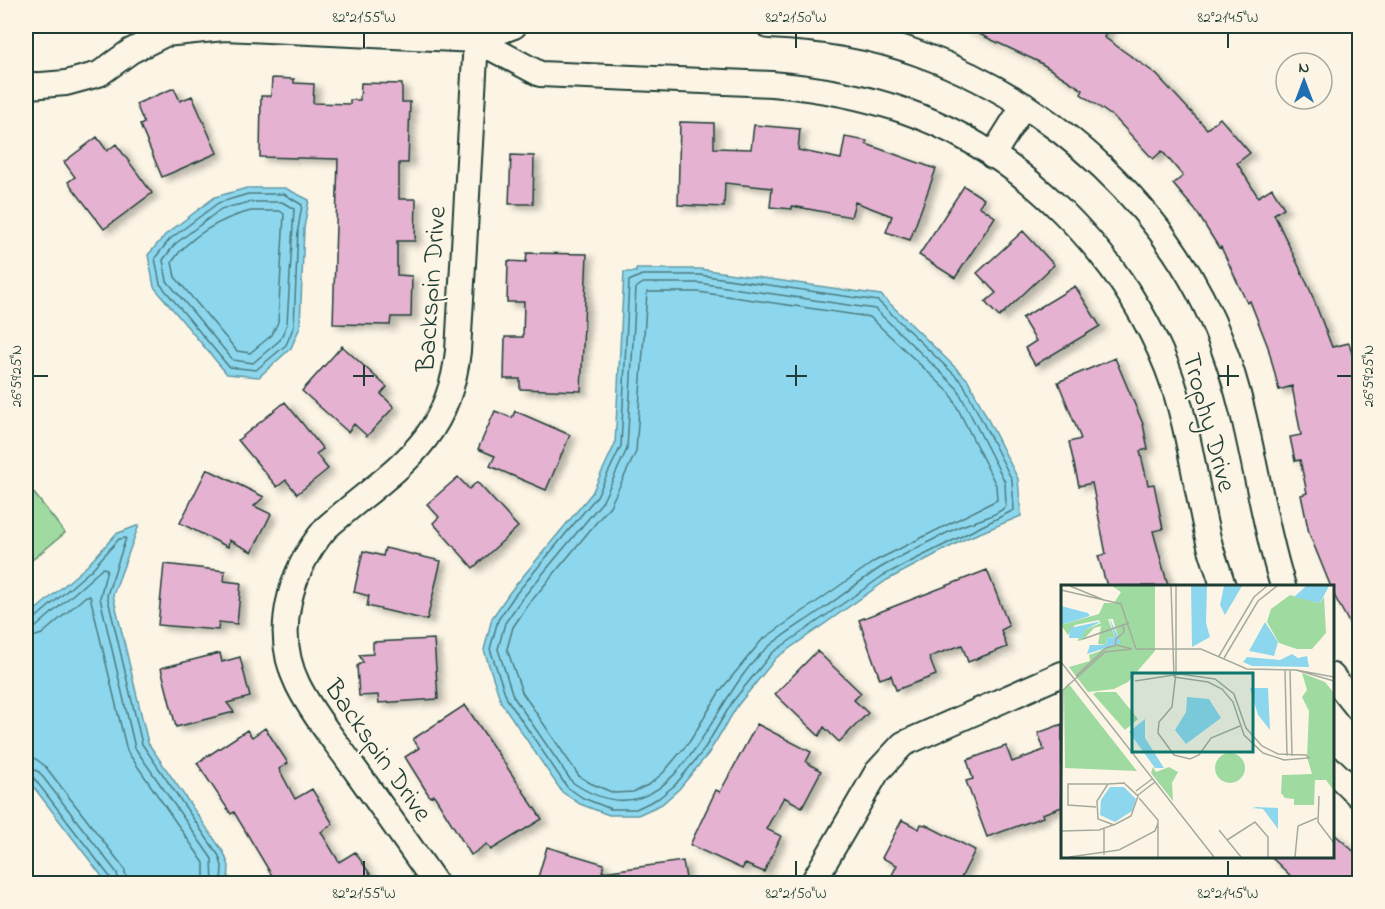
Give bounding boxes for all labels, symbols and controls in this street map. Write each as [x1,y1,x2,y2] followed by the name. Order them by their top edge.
[332,7,396,29] text: 82°21'55"W
[765,7,827,29] text: 82°21'50"W
[1198,7,1258,29] text: 82°21'45"W
[1274,51,1334,111] north arrow
[1299,56,1310,80] text: N
[407,204,458,374] street label: Backspin Drive
[6,345,28,407] text: 26°59'25"N
[1358,345,1380,407] text: 26°59'25"N
[1170,349,1245,497] street label: Trophy Drive
[1061,585,1334,858] inset map
[313,671,441,831] street label: Backspin Drive
[332,883,396,905] text: 82°21'55"W
[765,883,827,905] text: 82°21'50"W
[1198,883,1258,905] text: 82°21'45"W

